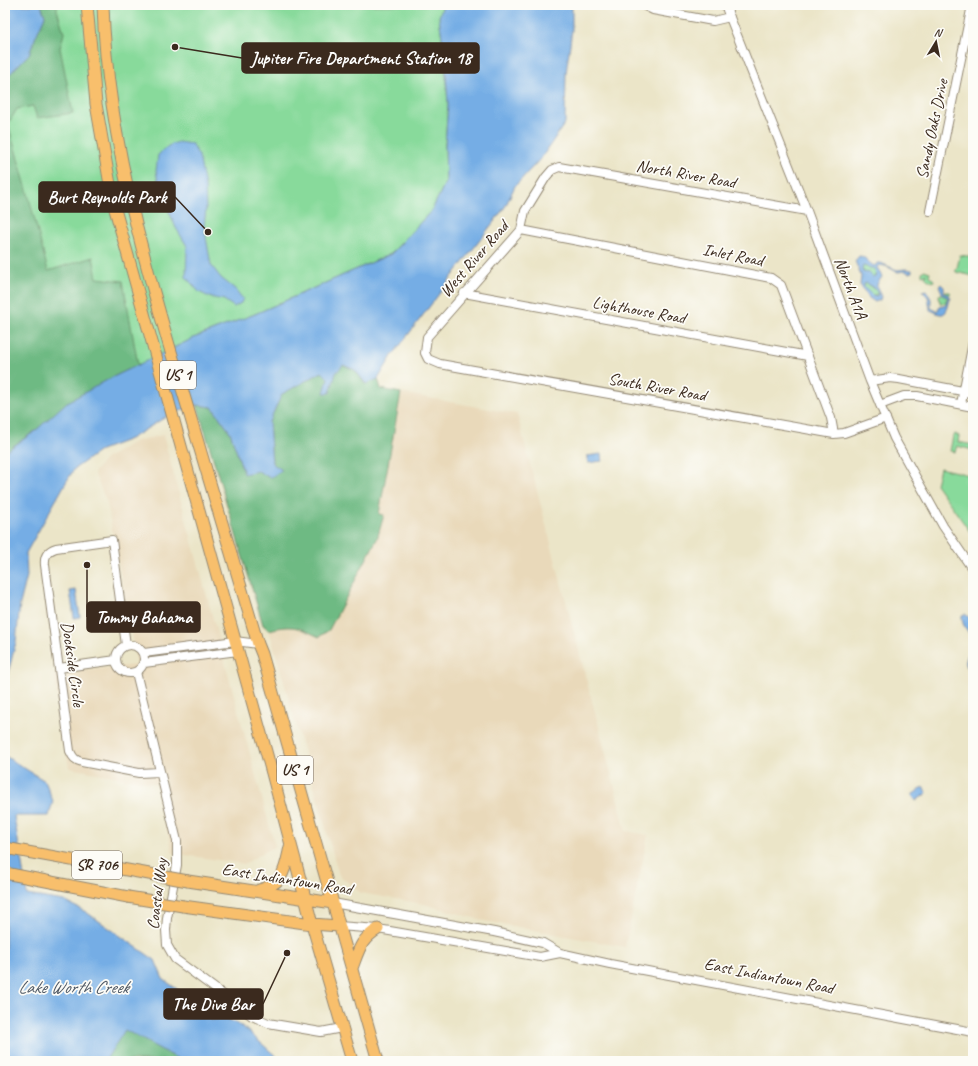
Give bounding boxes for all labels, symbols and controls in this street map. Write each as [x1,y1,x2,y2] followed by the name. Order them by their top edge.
[916,22,956,62] north arrow
[933,25,944,40] text: N
[242,43,479,73] callout: Jupiter Fire Department Station 18
[249,47,473,69] text: Jupiter Fire Department Station 18
[911,76,953,181] street label: Sandy Oaks Drive
[635,155,740,193] street label: North River Road
[39,182,175,212] callout: Burt Reynolds Park
[48,186,169,208] text: Burt Reynolds Park
[435,214,515,301] street label: West River Road
[701,239,767,272] street label: Inlet Road
[830,254,873,323] street label: North A1A
[591,291,689,329] street label: Lighthouse Road
[160,361,196,389] road number: US 1
[607,368,711,406] street label: South River Road
[87,602,200,632] callout: Tommy Bahama
[96,606,194,628] text: Tommy Bahama
[57,620,90,709] street label: Dockside Circle
[277,756,313,784] road number: US 1
[72,851,122,879] road number: SR 706
[142,856,172,931] street label: Coastal Way
[220,858,356,900] street label: East Indiantown Road
[703,953,838,999] street label: East Indiantown Road
[18,976,132,998] water label: Lake Worth Creek
[164,989,263,1019] callout: The Dive Bar
[172,993,256,1015] text: The Dive Bar

